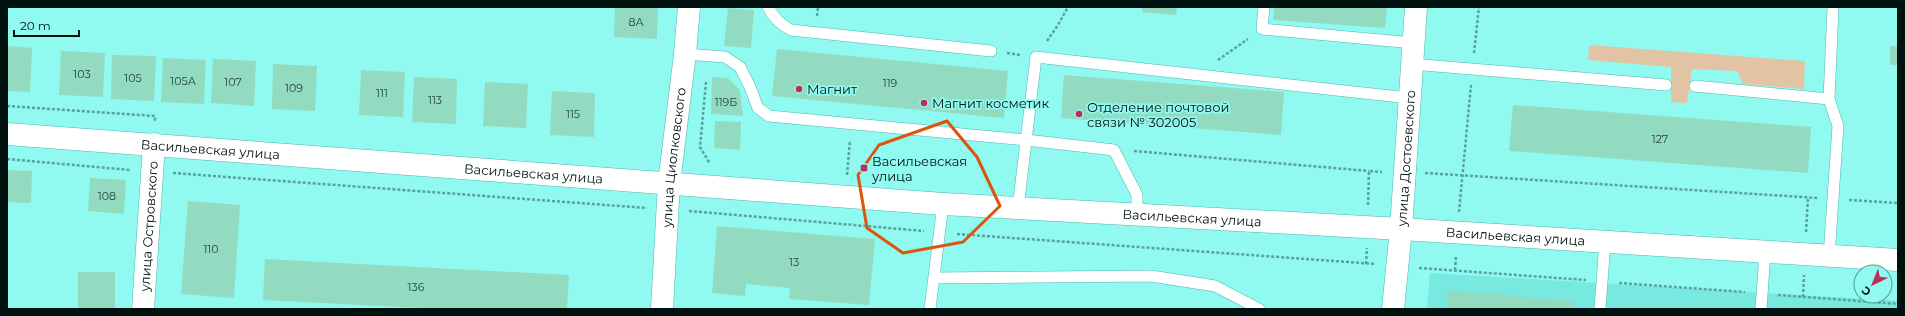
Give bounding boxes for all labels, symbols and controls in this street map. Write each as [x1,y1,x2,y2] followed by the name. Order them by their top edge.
[14,12,79,38] scale bar
[628,15,644,29] house number: 8А
[20,18,51,33] text: 20 m
[73,67,91,81] house number: 103
[124,71,142,85] house number: 105
[170,74,197,88] house number: 105А
[224,75,242,89] house number: 107
[883,76,898,90] house number: 119
[285,81,303,95] house number: 109
[807,81,858,97] place label: Магнит
[794,84,804,94] marker: Магнит
[376,86,388,100] house number: 111
[658,87,689,229] street label: улица Циолковского
[1393,89,1418,228] street label: улица Достоевского
[428,93,442,107] house number: 113
[715,95,737,109] house number: 119Б
[932,95,1050,111] place label: Магнит косметик
[919,98,929,108] marker: Магнит косметик
[1087,99,1229,130] place label: Отделение почтовой связи № 302005
[566,107,580,121] house number: 115
[1074,109,1084,119] marker: Отделение почтовой связи № 302005
[1652,132,1668,146] house number: 127
[140,136,281,162] street label: Васильевская улица
[871,153,967,184] place label: Васильевская улица
[136,160,161,293] street label: улица Островского
[463,160,604,187] street label: Васильевская улица
[859,163,869,173] marker: Васильевская улица
[98,189,116,203] house number: 108
[1122,206,1262,229] street label: Васильевская улица
[1445,224,1586,248] street label: Васильевская улица
[203,242,219,256] house number: 110
[789,255,799,269] house number: 13
[1853,264,1893,304] north arrow
[408,280,425,294] house number: 136
[1858,283,1874,299] text: С

